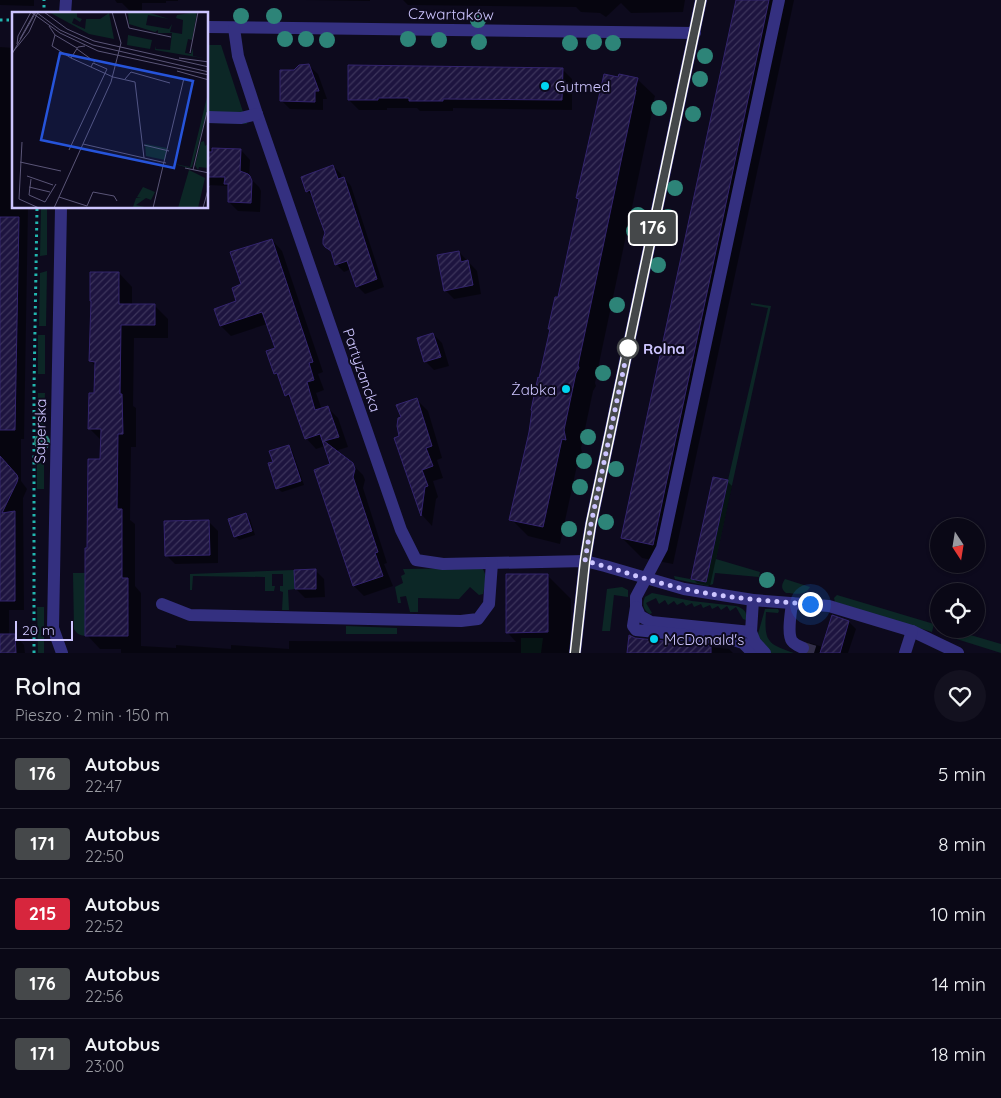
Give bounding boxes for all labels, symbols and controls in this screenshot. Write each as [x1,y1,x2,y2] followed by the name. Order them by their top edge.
[408,4,494,24] street label: Czwartaków
[12,12,209,209] inset map
[555,77,610,96] place label: Gutmed
[539,80,551,92] marker: Gutmed
[624,212,682,244] line badge: 176
[640,216,666,239] text: 176
[339,326,385,414] street label: Partyzancka
[617,337,639,359] marker: Rolna
[643,339,685,358] place label: Rolna
[511,380,556,399] place label: Żabka
[560,383,572,395] marker: Żabka
[30,398,50,464] street label: Saperska
[930,518,985,572] north arrow
[930,518,985,638] map controls
[930,583,985,638] button: locate
[798,592,823,617] your location
[15,618,72,641] scale bar
[22,621,55,639] text: 20 m
[664,630,744,649] place label: McDonald's
[648,633,660,645] marker: McDonald's
[934,670,986,722] button: heart
[15,671,81,701] text: Rolna
[15,705,169,725] text: Pieszo · 2 min · 150 m
[85,752,160,776] text: Autobus
[29,762,56,785] text: 176
[938,762,986,786] text: 5 min
[85,776,122,796] text: 22:47
[85,822,160,846] text: Autobus
[30,832,55,855] text: 171
[938,832,986,856] text: 8 min
[85,846,124,866] text: 22:50
[85,892,160,916] text: Autobus
[29,902,56,925] text: 215
[930,902,986,926] text: 10 min
[85,916,123,936] text: 22:52
[85,962,160,986] text: Autobus
[29,972,56,995] text: 176
[932,972,986,996] text: 14 min
[85,986,123,1006] text: 22:56
[85,1032,160,1056] text: Autobus
[30,1042,55,1065] text: 171
[931,1042,986,1066] text: 18 min
[85,1056,124,1076] text: 23:00

